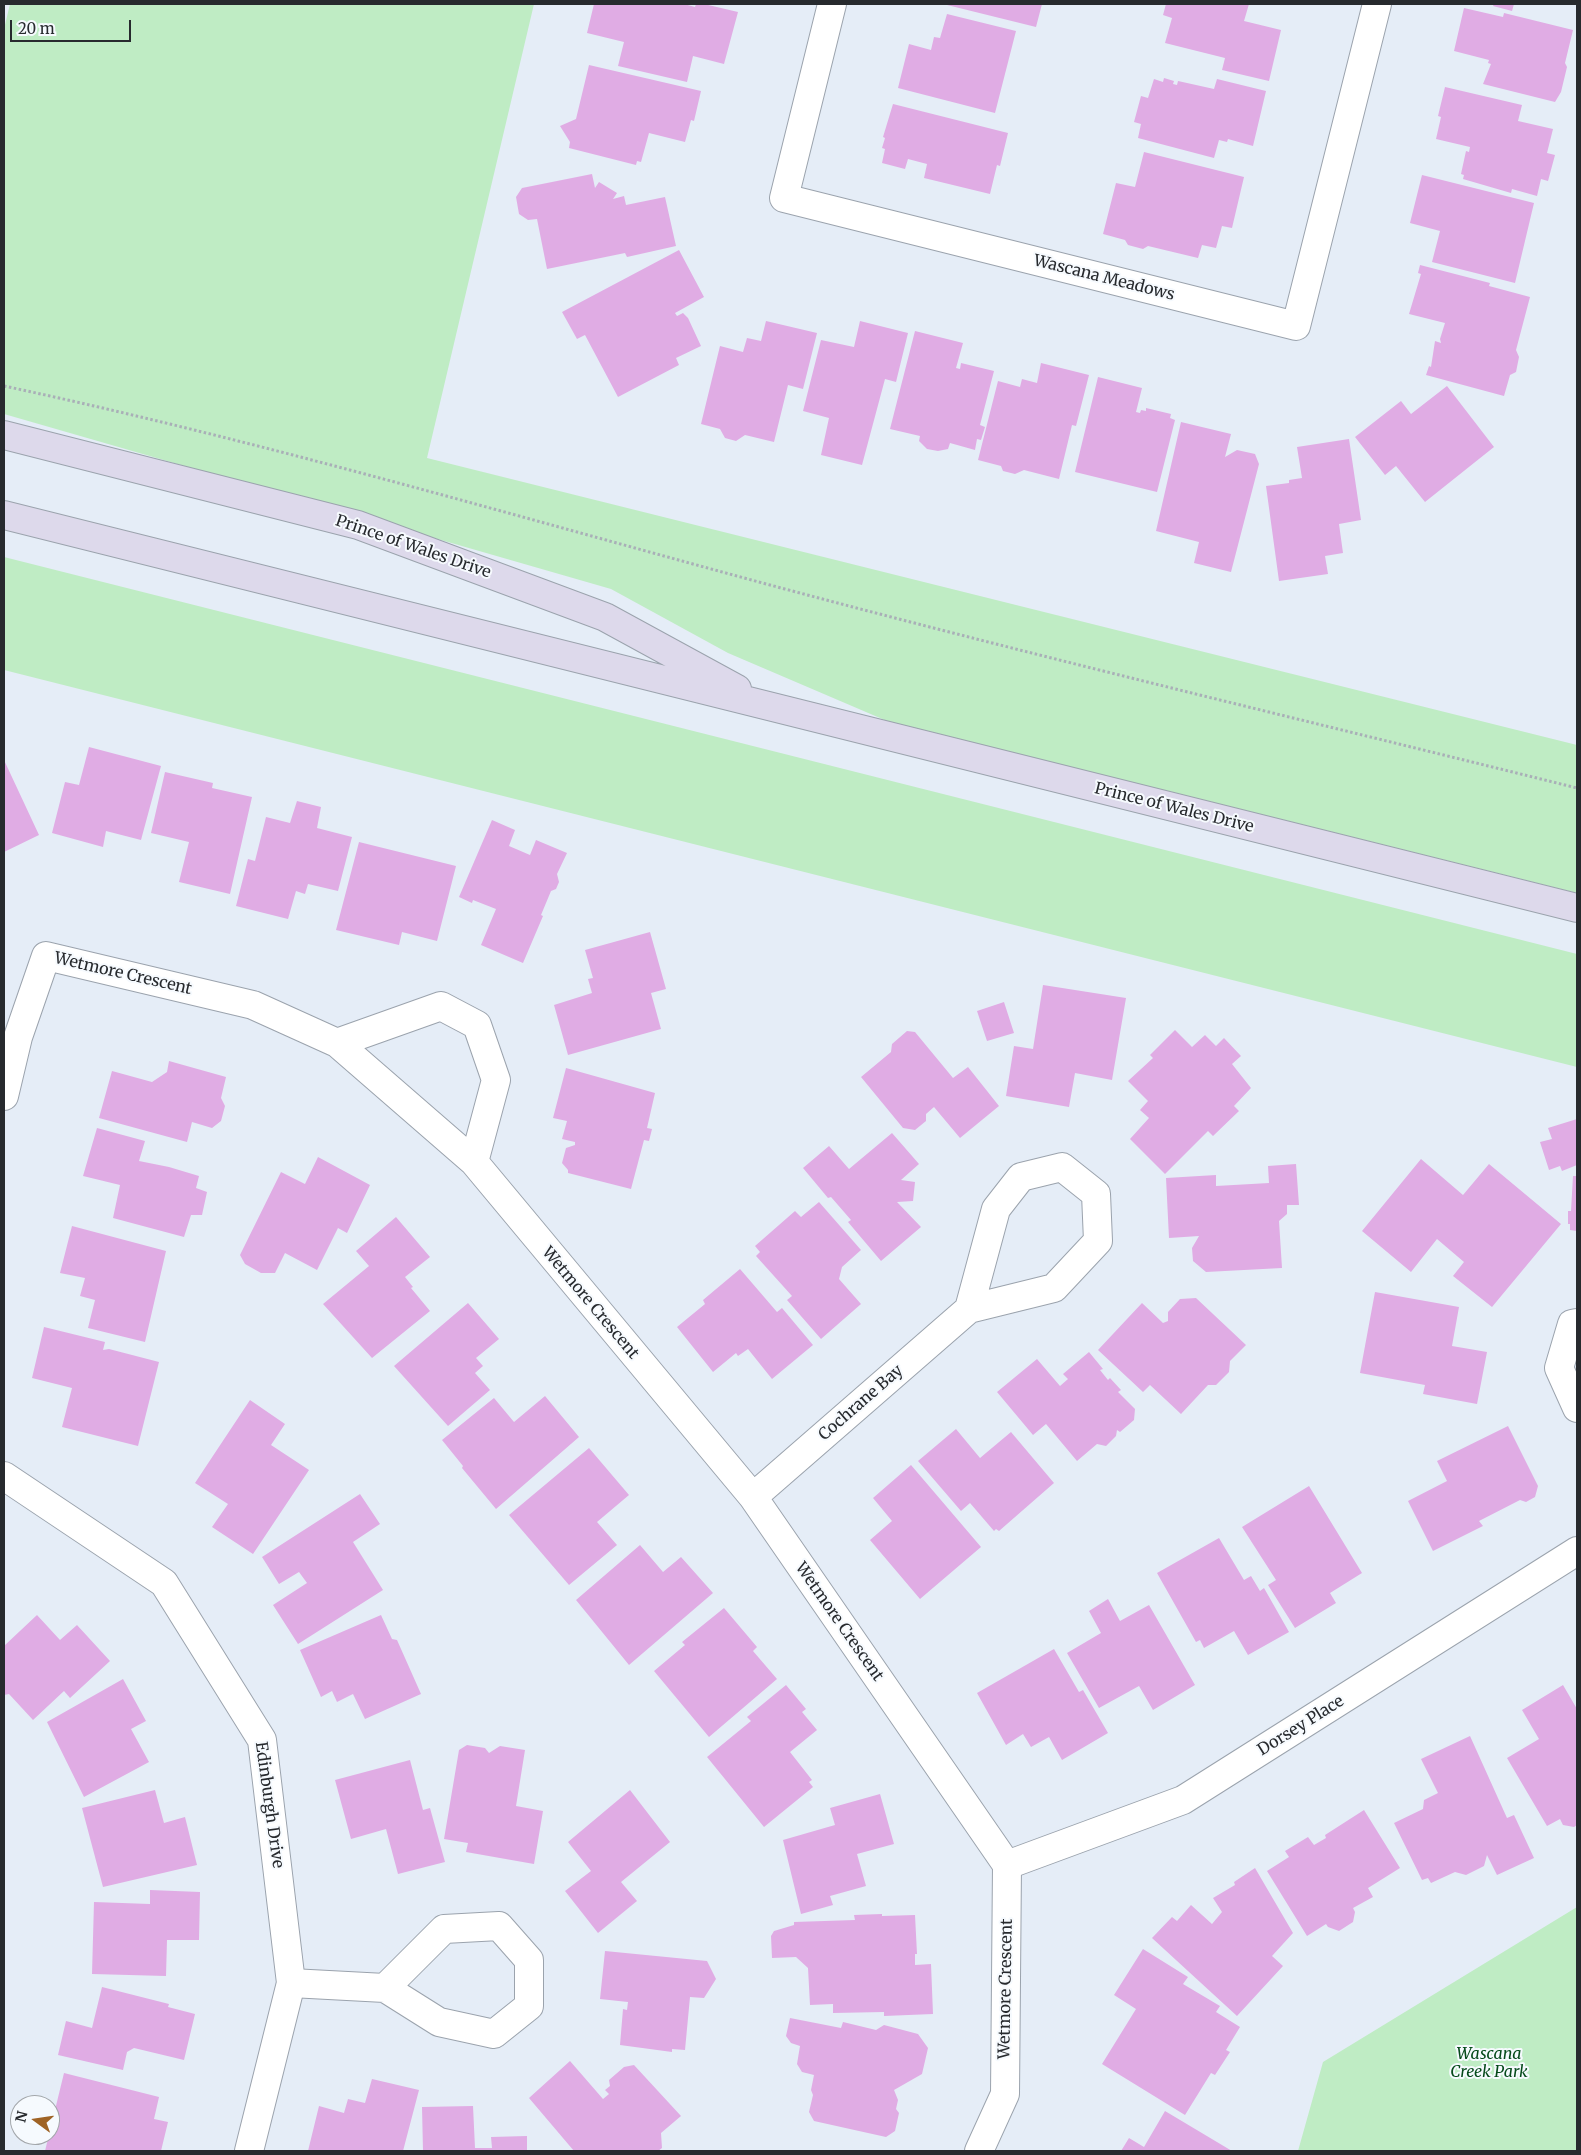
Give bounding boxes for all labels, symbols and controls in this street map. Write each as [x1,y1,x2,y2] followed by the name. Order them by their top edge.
[12,10,134,42] scale bar
[18,19,55,38] text: 20 m
[1032,251,1176,305] street label: Wascana Meadows
[333,511,493,583] street label: Prince of Wales Drive
[1093,779,1255,837] street label: Prince of Wales Drive
[52,949,194,999] street label: Wetmore Crescent
[538,1243,642,1363] street label: Wetmore Crescent
[815,1361,907,1445] street label: Cochrane Bay
[791,1559,887,1685] street label: Wetmore Crescent
[1254,1692,1348,1760] street label: Dorsey Place
[251,1741,287,1869] street label: Edinburgh Drive
[995,1919,1017,2059] street label: Wetmore Crescent
[1450,2044,1528,2082] park label: Wascana Creek Park
[10,2095,60,2145] north arrow
[11,2109,31,2124] text: N

